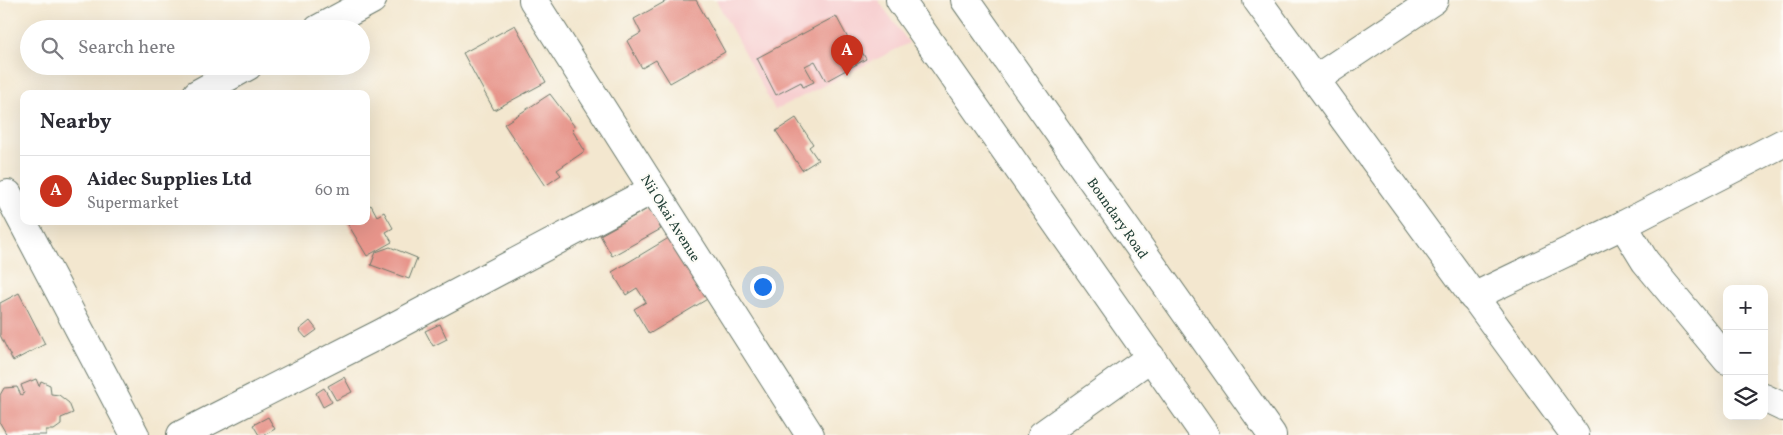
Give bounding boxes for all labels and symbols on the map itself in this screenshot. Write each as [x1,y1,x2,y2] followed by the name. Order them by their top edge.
[831,35,863,76] pin: A
[635,172,704,266] street label: Nii Okai Avenue
[1082,175,1152,263] street label: Boundary Road
[750,274,776,300] your location

